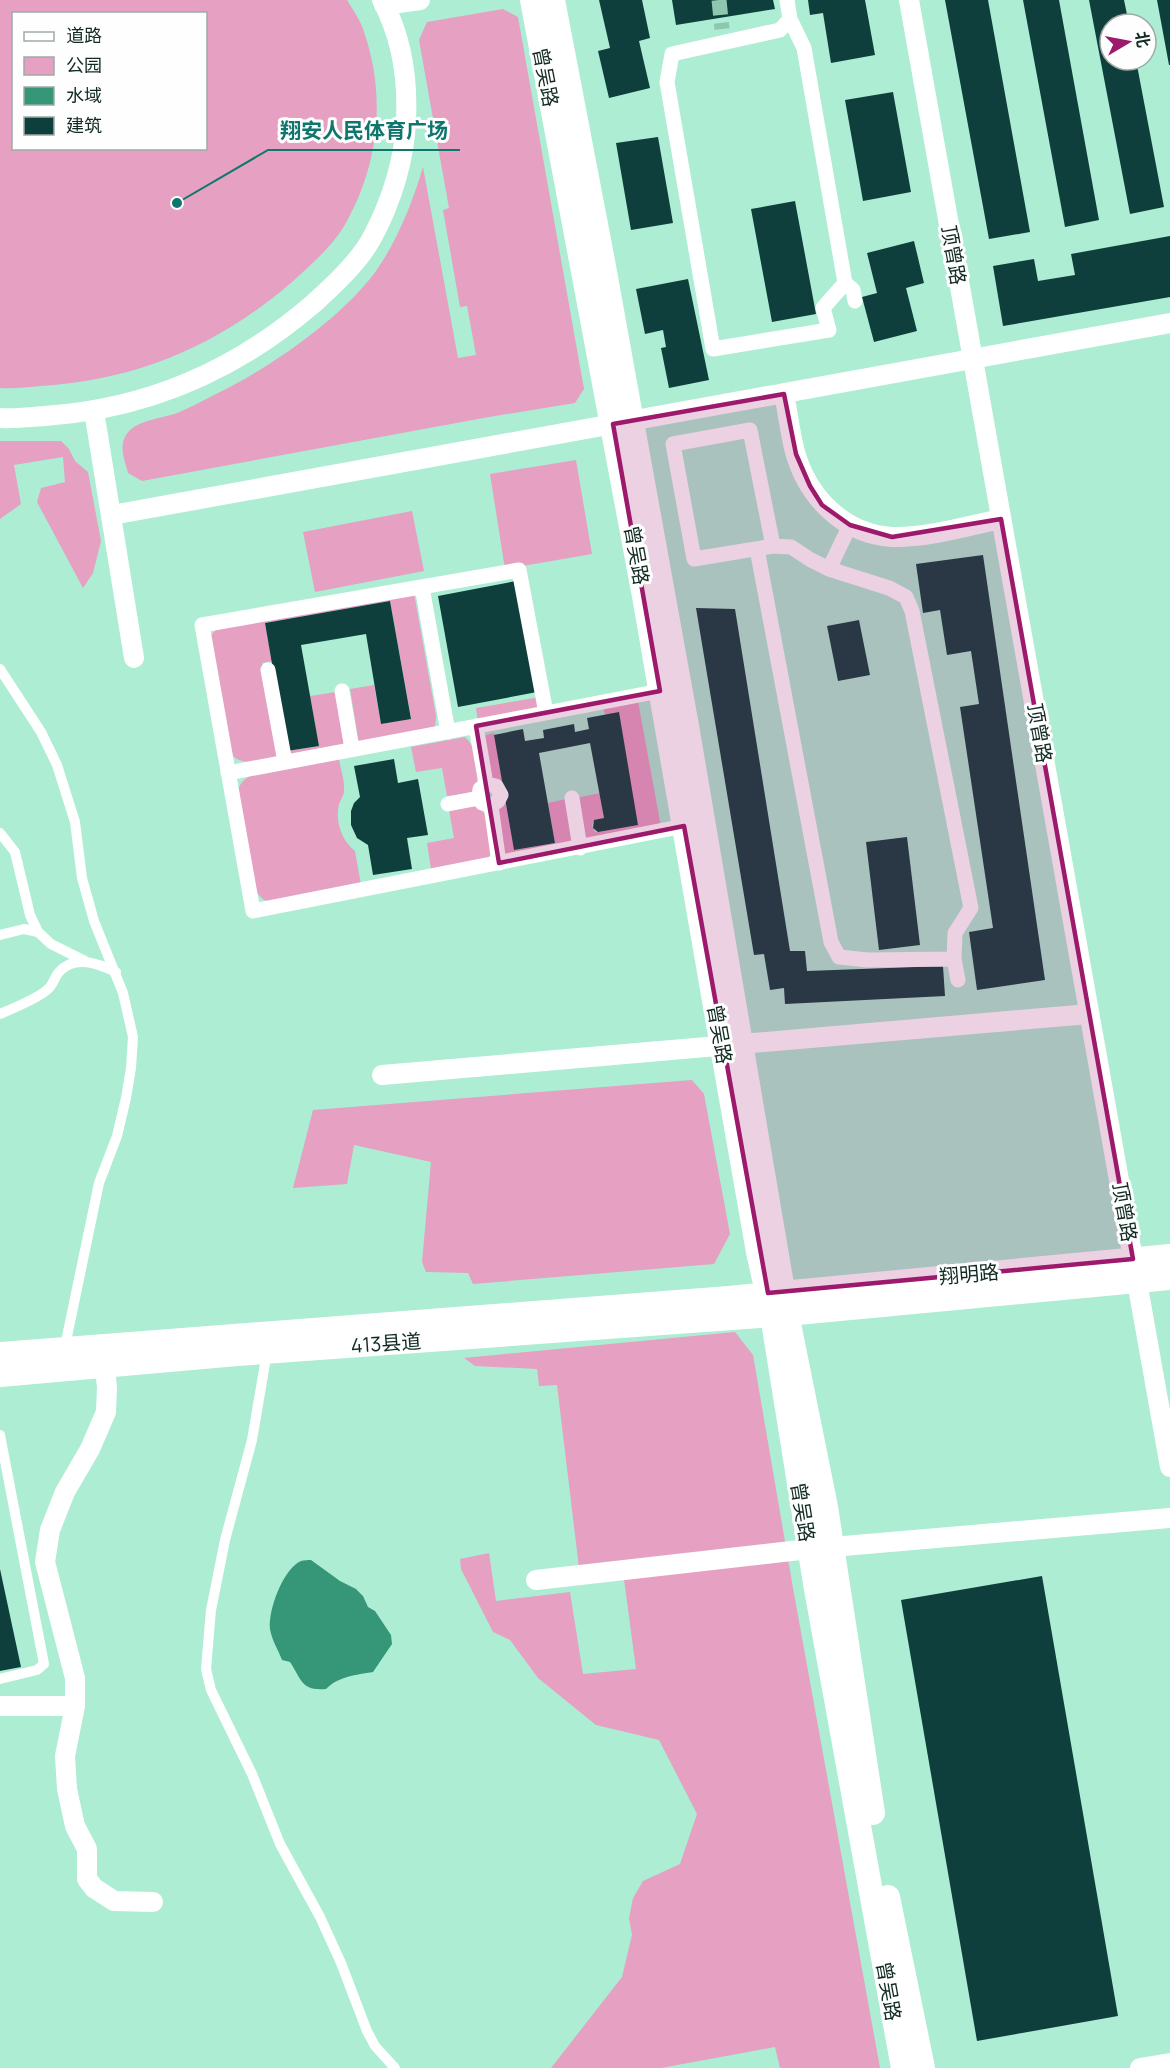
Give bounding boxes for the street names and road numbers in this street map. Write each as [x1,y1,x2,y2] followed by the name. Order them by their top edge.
[527,45,565,109] street label: 曾吴路
[935,223,973,287] street label: 顶曾路
[618,523,656,587] street label: 曾吴路
[1021,701,1059,765] street label: 顶曾路
[701,1002,739,1066] street label: 曾吴路
[1106,1180,1144,1244] street label: 顶曾路
[938,1258,1000,1290] street label: 翔明路
[350,1327,422,1359] street label: 413县道
[785,1480,821,1544] street label: 曾吴路
[870,1959,908,2023] street label: 曾吴路

